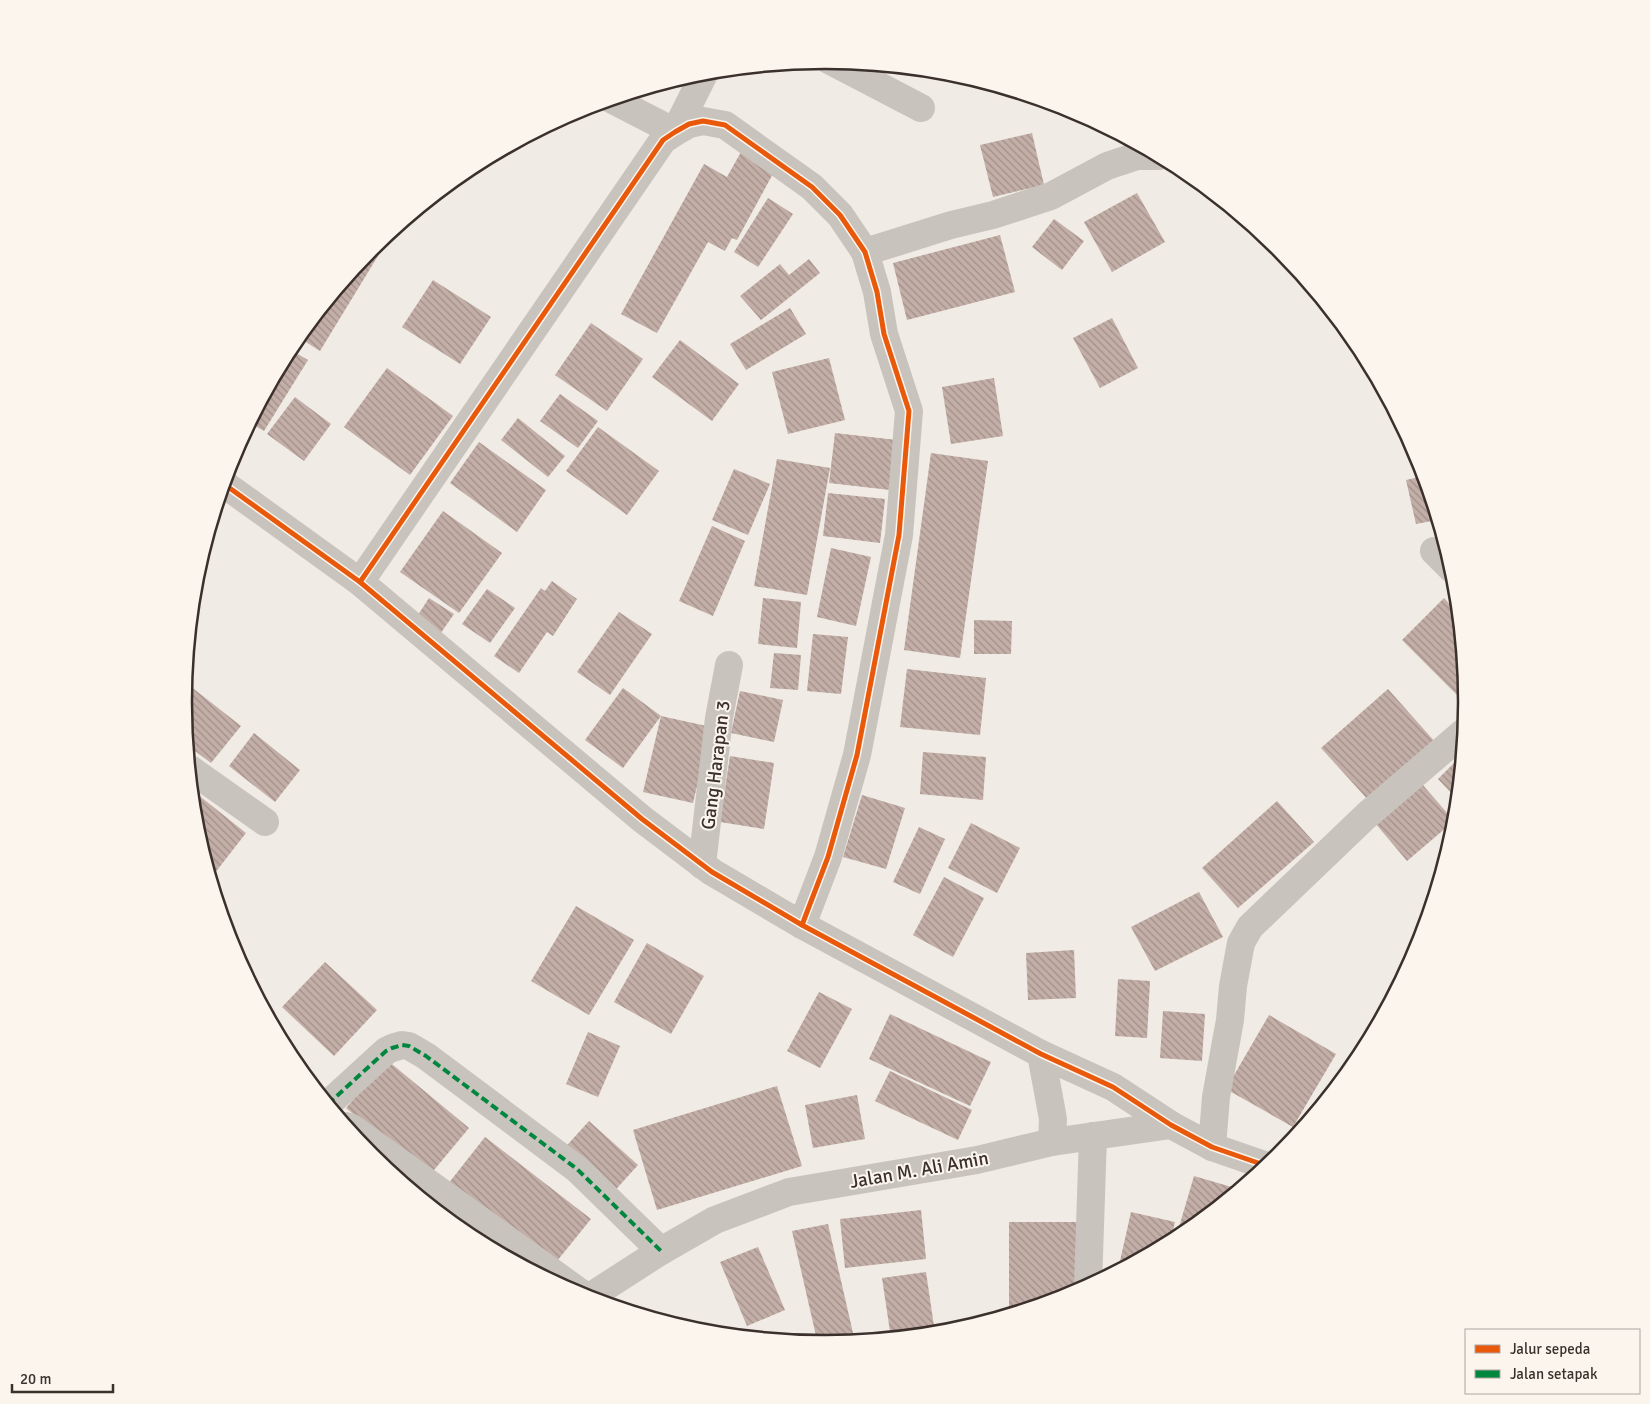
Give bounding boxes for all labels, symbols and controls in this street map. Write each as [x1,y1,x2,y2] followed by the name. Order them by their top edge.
[696,699,736,831] street label: Gang Harapan 3
[848,1146,990,1194] street label: Jalan M. Ali Amin
[1465,1329,1640,1394] legend
[1510,1340,1590,1358] text: Jalur sepeda
[12,1362,114,1394] scale bar
[1510,1365,1598,1383] text: Jalan setapak
[20,1370,51,1388] text: 20 m

